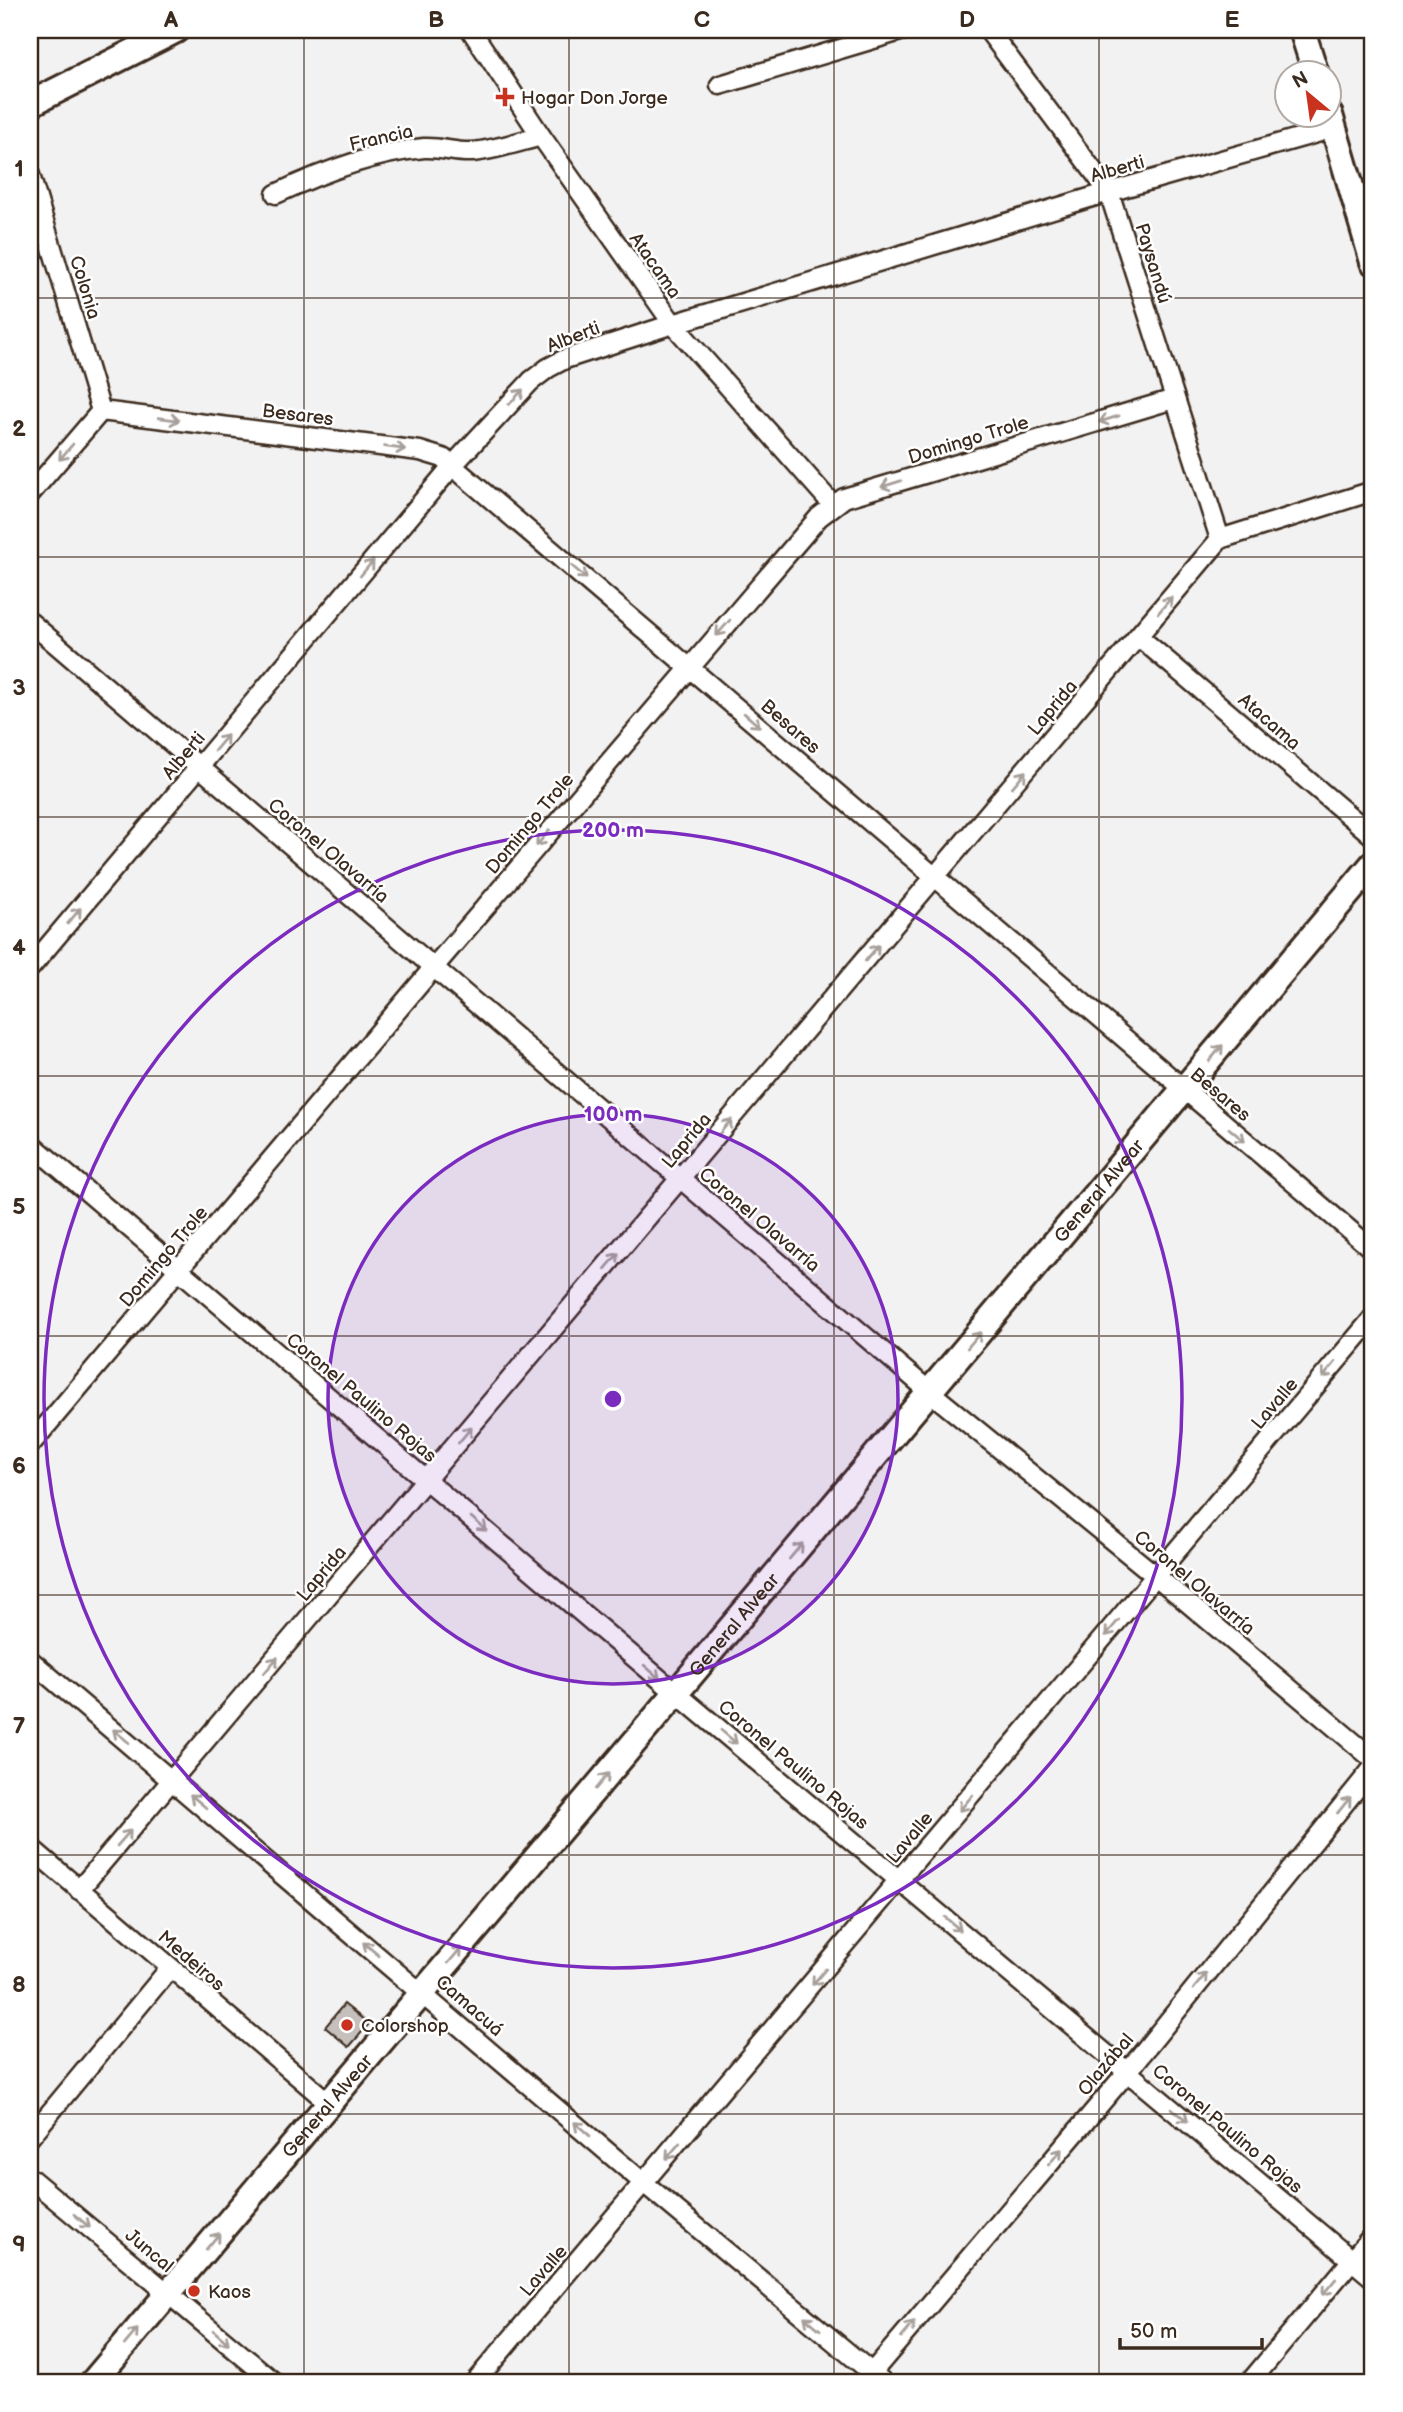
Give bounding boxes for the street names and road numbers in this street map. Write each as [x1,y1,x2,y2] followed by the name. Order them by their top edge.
[347,120,415,157] street label: Francia
[1088,151,1147,188] street label: Alberti
[1130,221,1176,306] street label: Paysandú
[624,229,686,303] street label: Atacama
[64,253,105,322] street label: Colonia
[544,317,603,358] street label: Alberti
[261,400,335,431] street label: Besares
[905,411,1031,470] street label: Domingo Trole
[1023,676,1083,740] street label: Laprida
[1233,689,1305,755] street label: Atacama
[755,695,825,759] street label: Besares
[158,727,211,784] street label: Alberti
[481,769,579,879] street label: Domingo Trole
[263,794,393,908] street label: Coronel Olavarría
[1185,1063,1255,1127] street label: Besares
[657,1109,717,1173] street label: Laprida
[1050,1134,1150,1248] street label: General Alvear
[694,1163,824,1277] street label: Coronel Olavarría
[115,1202,213,1312] street label: Domingo Trole
[281,1328,441,1468] street label: Coronel Paulino Rojas
[1247,1373,1303,1434] street label: Lavalle
[1129,1526,1259,1640] street label: Coronel Olavarría
[292,1542,352,1606] street label: Laprida
[685,1568,785,1682] street label: General Alvear
[713,1695,873,1835] street label: Coronel Paulino Rojas
[882,1807,938,1868] street label: Lavalle
[153,1926,229,1996] street label: Medeiros
[430,1970,508,2042] street label: Camacuá
[1073,2029,1139,2101] street label: Olazábal
[278,2050,379,2163] street label: General Alvear
[1147,2059,1307,2199] street label: Coronel Paulino Rojas
[120,2224,178,2278] street label: Juncal
[516,2241,573,2301] street label: Lavalle

